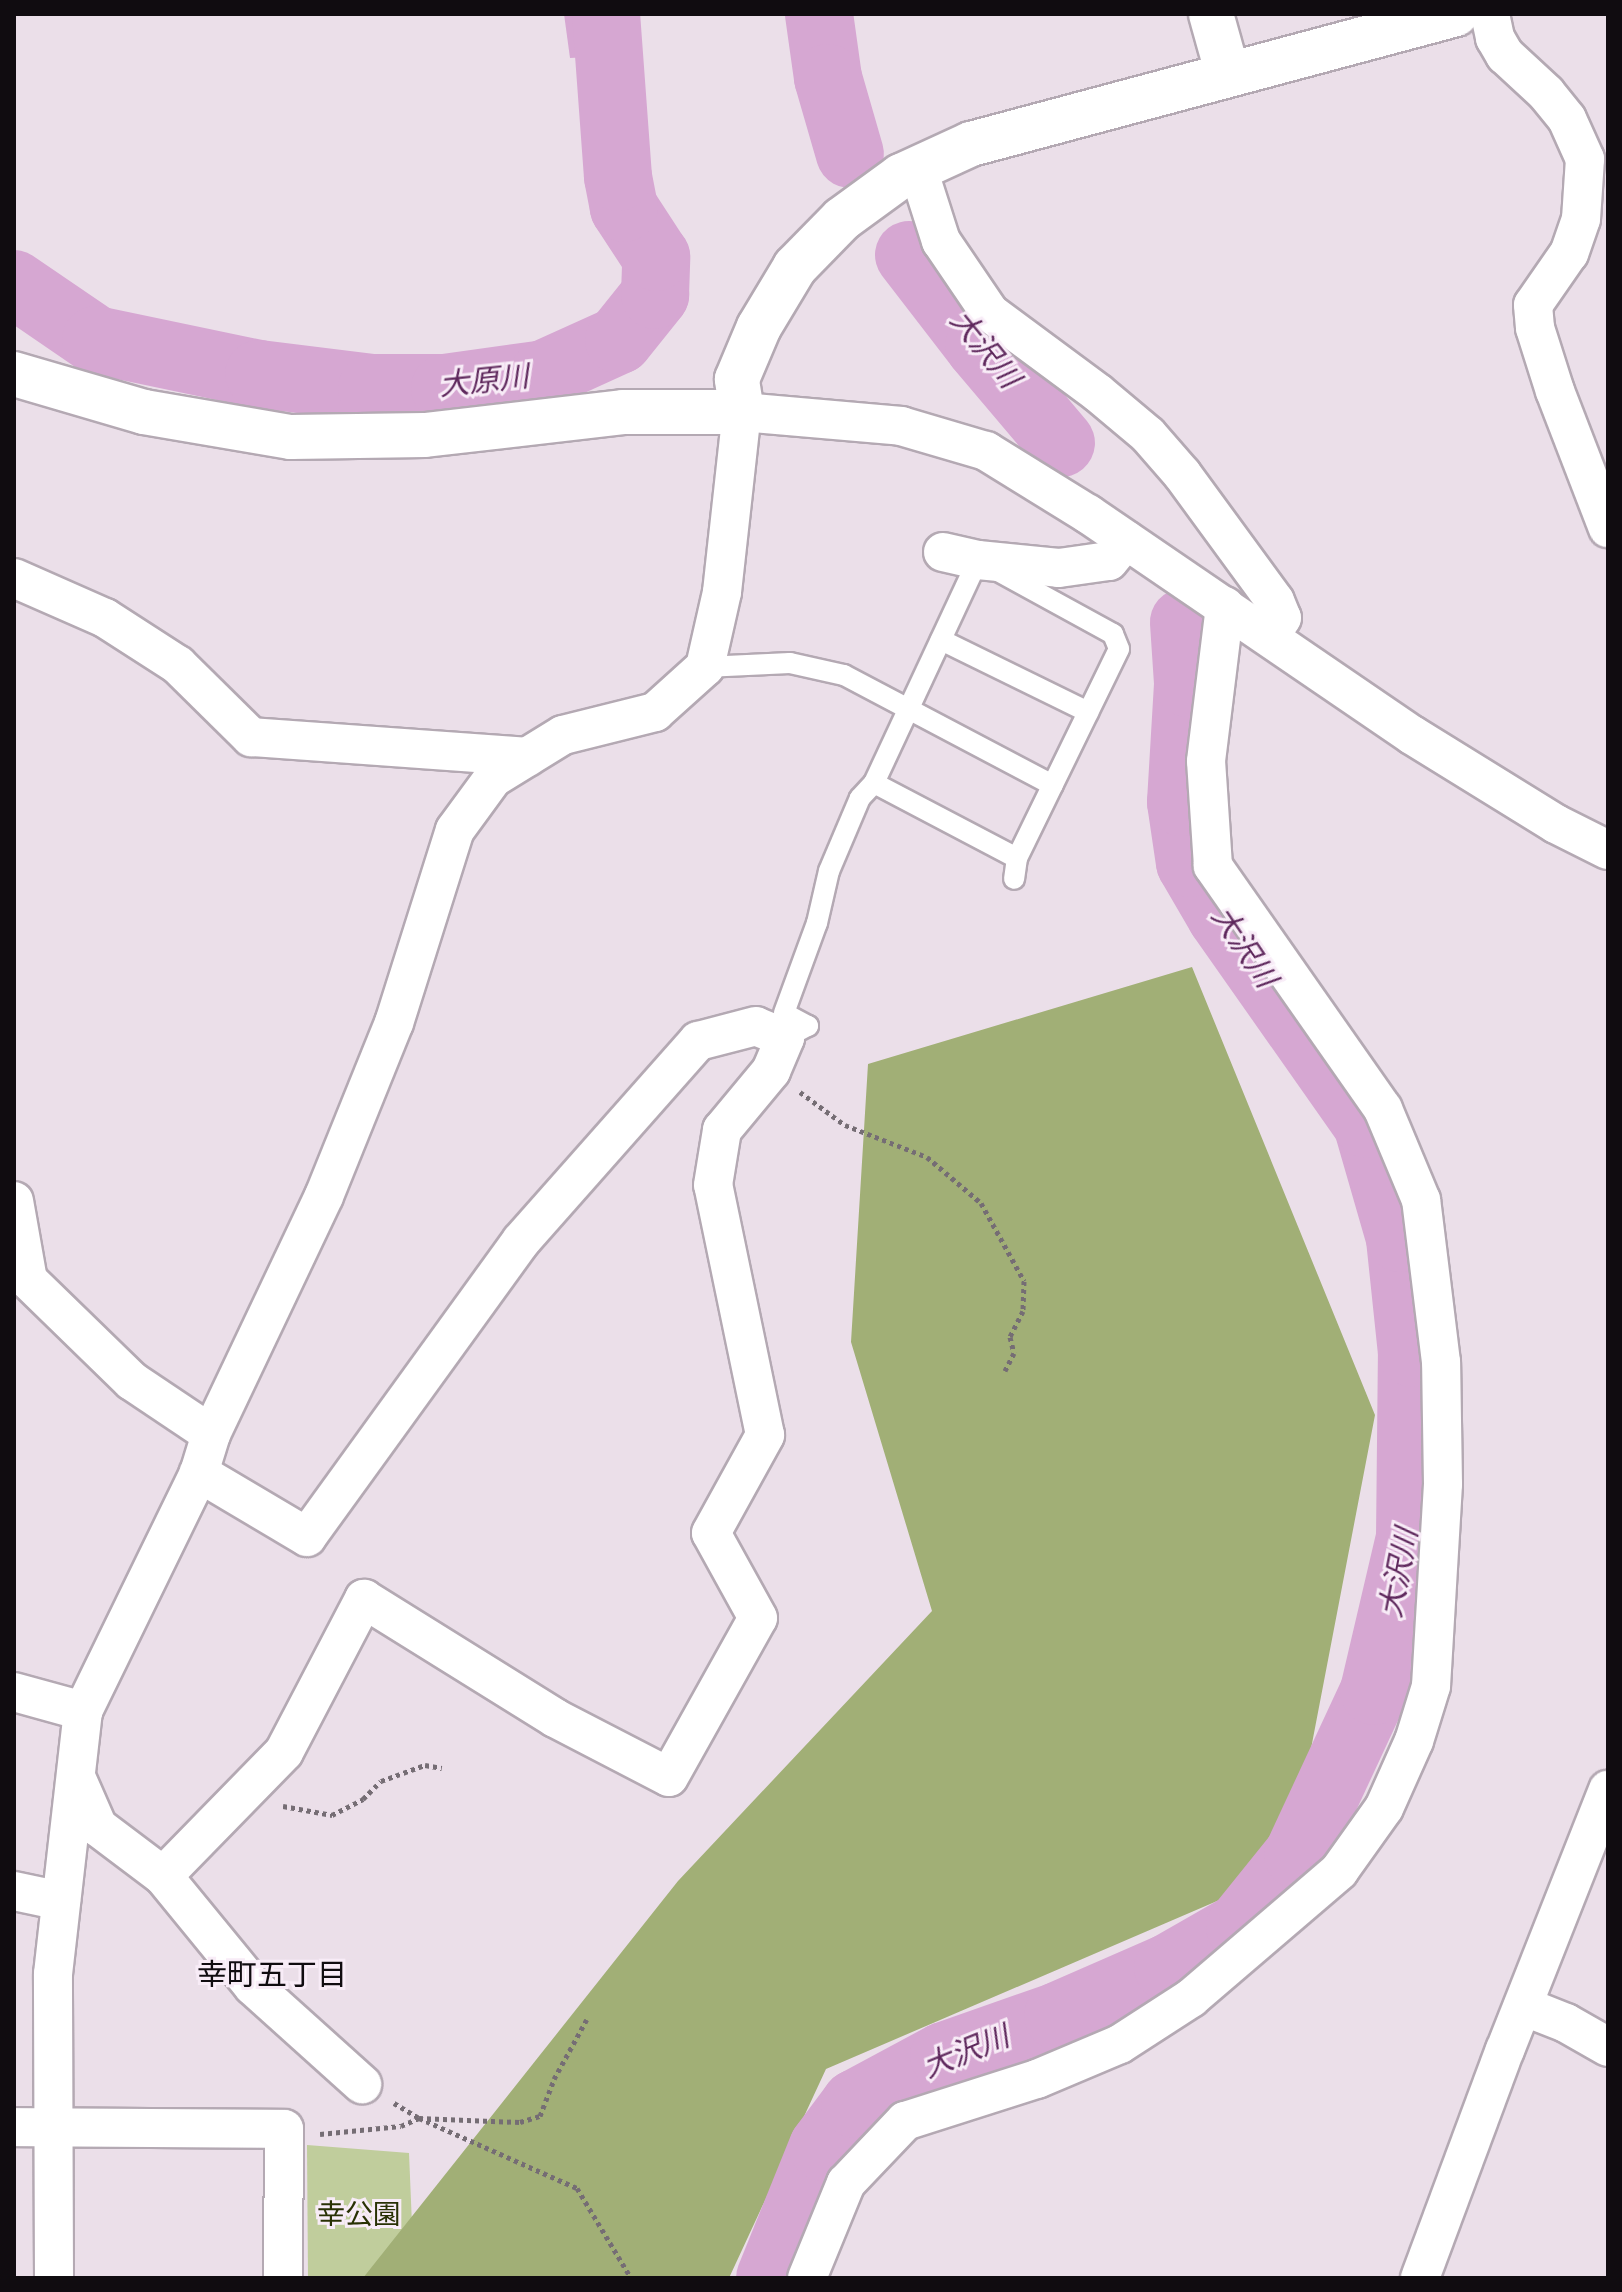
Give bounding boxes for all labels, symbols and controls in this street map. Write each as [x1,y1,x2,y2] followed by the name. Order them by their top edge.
[943,303,1027,395] water label: 大沢川
[437,358,531,404] water label: 大原川
[1204,900,1284,994] water label: 大沢川
[1373,1525,1425,1621] water label: 大沢川
[197,1957,347,1993] district label: 幸町五丁目
[918,2018,1014,2086] water label: 大沢川
[317,2198,401,2232] park label: 幸公園

